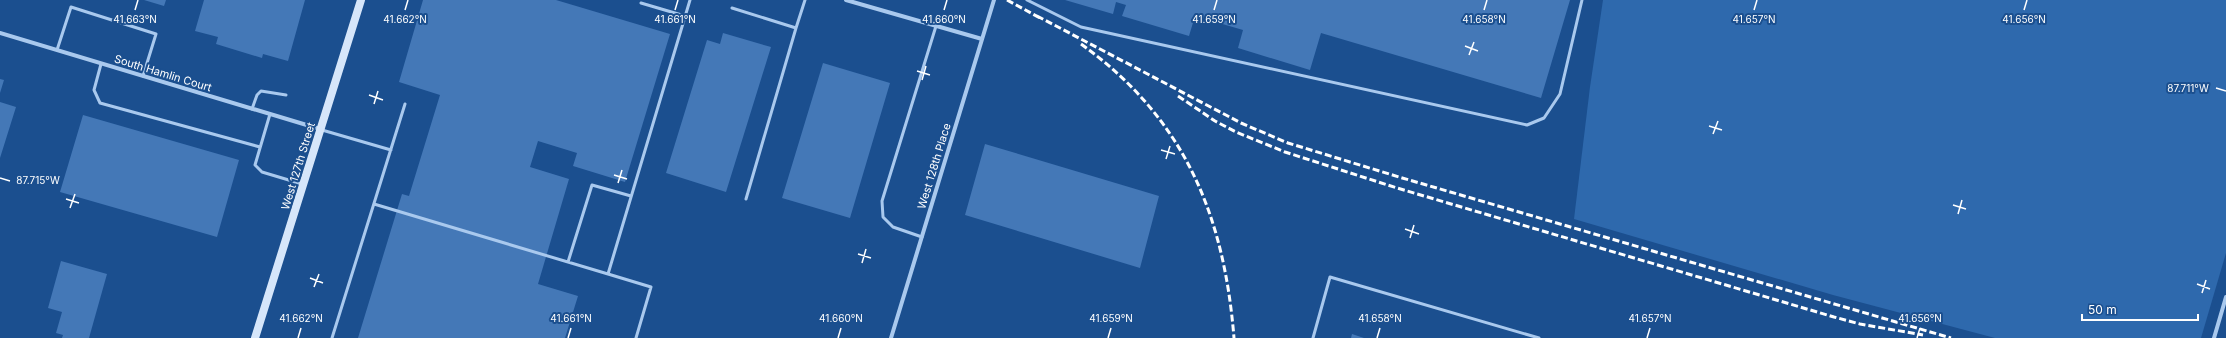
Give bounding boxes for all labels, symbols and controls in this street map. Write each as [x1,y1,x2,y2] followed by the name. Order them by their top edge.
[113,13,157,25] text: 41.663°N
[383,13,427,25] text: 41.662°N
[654,13,696,25] text: 41.661°N
[922,13,966,25] text: 41.660°N
[1192,13,1236,25] text: 41.659°N
[1462,13,1506,25] text: 41.658°N
[1733,13,1776,25] text: 41.657°N
[2002,13,2046,25] text: 41.656°N
[113,51,214,95] street label: South Hamlin Court
[2167,82,2209,94] text: 87.711°W
[278,120,318,211] street label: West 127th Street
[914,121,954,211] street label: West 128th Place
[16,174,60,186] text: 87.715°W
[2082,296,2198,322] scale bar
[2088,302,2117,317] text: 50 m
[279,312,323,324] text: 41.662°N
[550,312,592,324] text: 41.661°N
[819,312,863,324] text: 41.660°N
[1089,312,1133,324] text: 41.659°N
[1358,312,1402,324] text: 41.658°N
[1629,312,1672,324] text: 41.657°N
[1898,312,1942,324] text: 41.656°N

